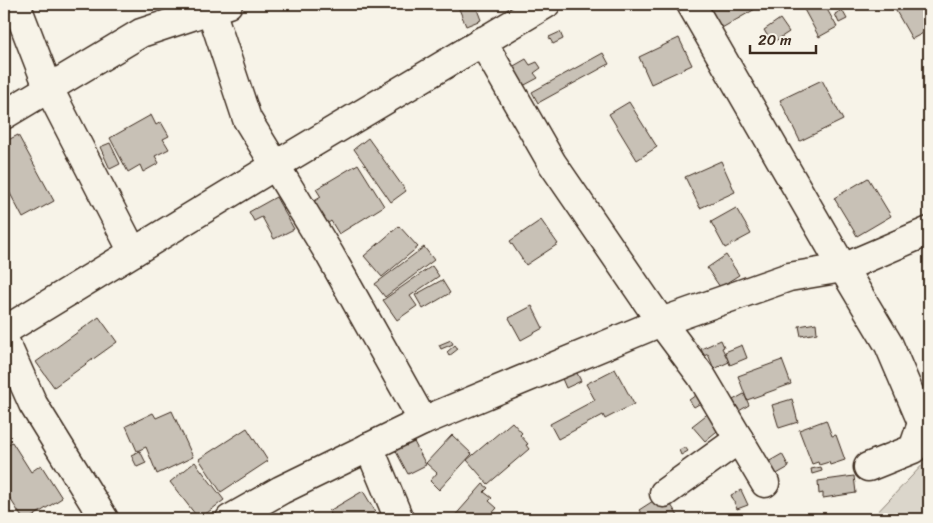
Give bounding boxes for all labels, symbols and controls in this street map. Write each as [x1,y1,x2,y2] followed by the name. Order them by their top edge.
[750,22,817,54] scale bar
[758,27,792,53] text: 20 m

